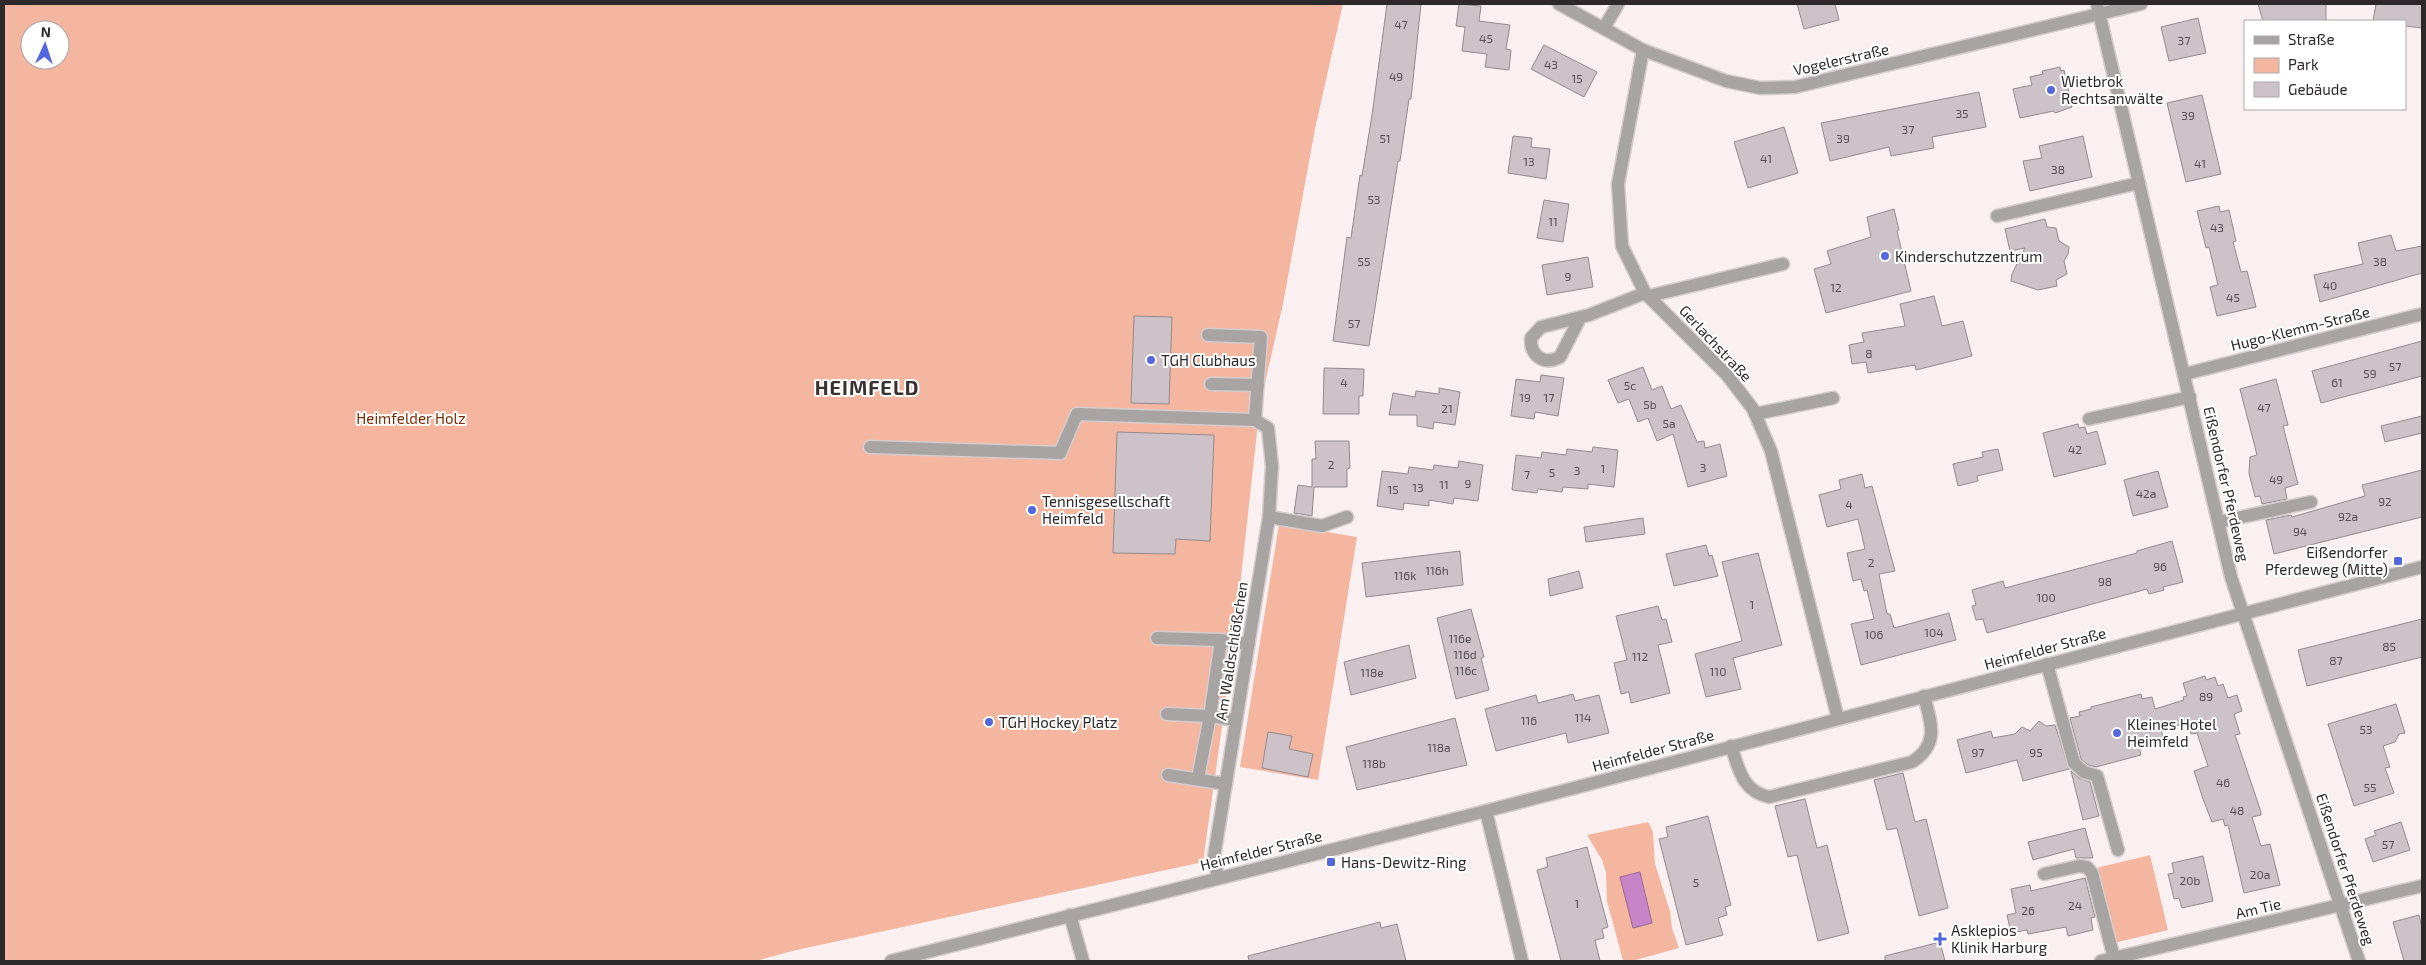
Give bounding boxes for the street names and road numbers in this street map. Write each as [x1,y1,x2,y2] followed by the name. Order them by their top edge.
[1791,39,1891,79] street label: Vogelerstraße
[1676,301,1756,385] street label: Gerlachstraße
[2229,302,2371,354] street label: Hugo-Klemm-Straße
[2200,405,2254,564] street label: Eißendorfer Pferdeweg
[1211,580,1251,722] street label: Am Waldschlößchen
[1982,623,2108,673] street label: Heimfelder Straße
[1590,725,1716,775] street label: Heimfelder Straße
[2313,791,2379,948] street label: Eißendorfer Pferdeweg
[1198,826,1324,874] street label: Heimfelder Straße
[2234,894,2282,922] street label: Am Tie

